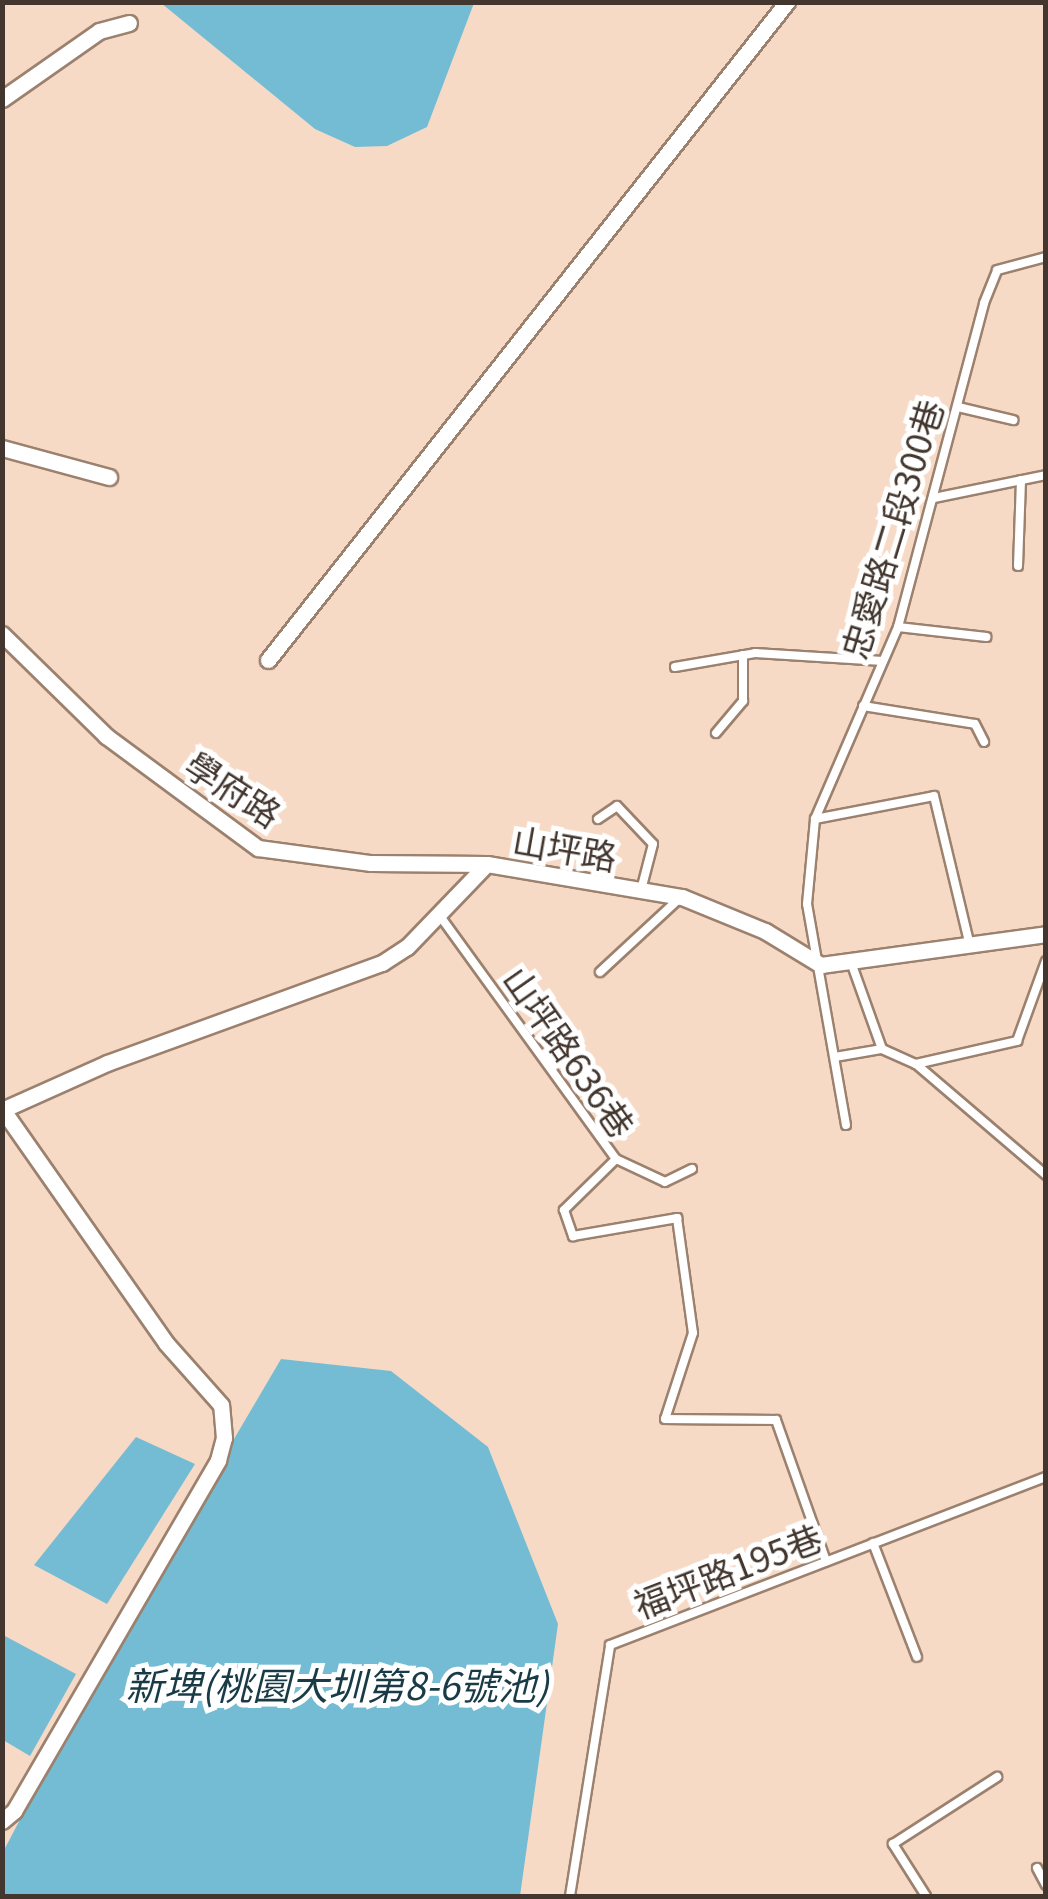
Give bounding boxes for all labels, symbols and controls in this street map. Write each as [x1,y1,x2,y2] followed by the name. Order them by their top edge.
[832,395,950,663] street label: 忠愛路二段300巷
[179,742,289,834] street label: 學府路
[510,817,620,877] street label: 山坪路
[496,958,644,1144] street label: 山坪路636巷
[627,1515,827,1625] street label: 福坪路195巷
[125,1661,549,1707] water label: 新埤(桃園大圳第8-6號池)

